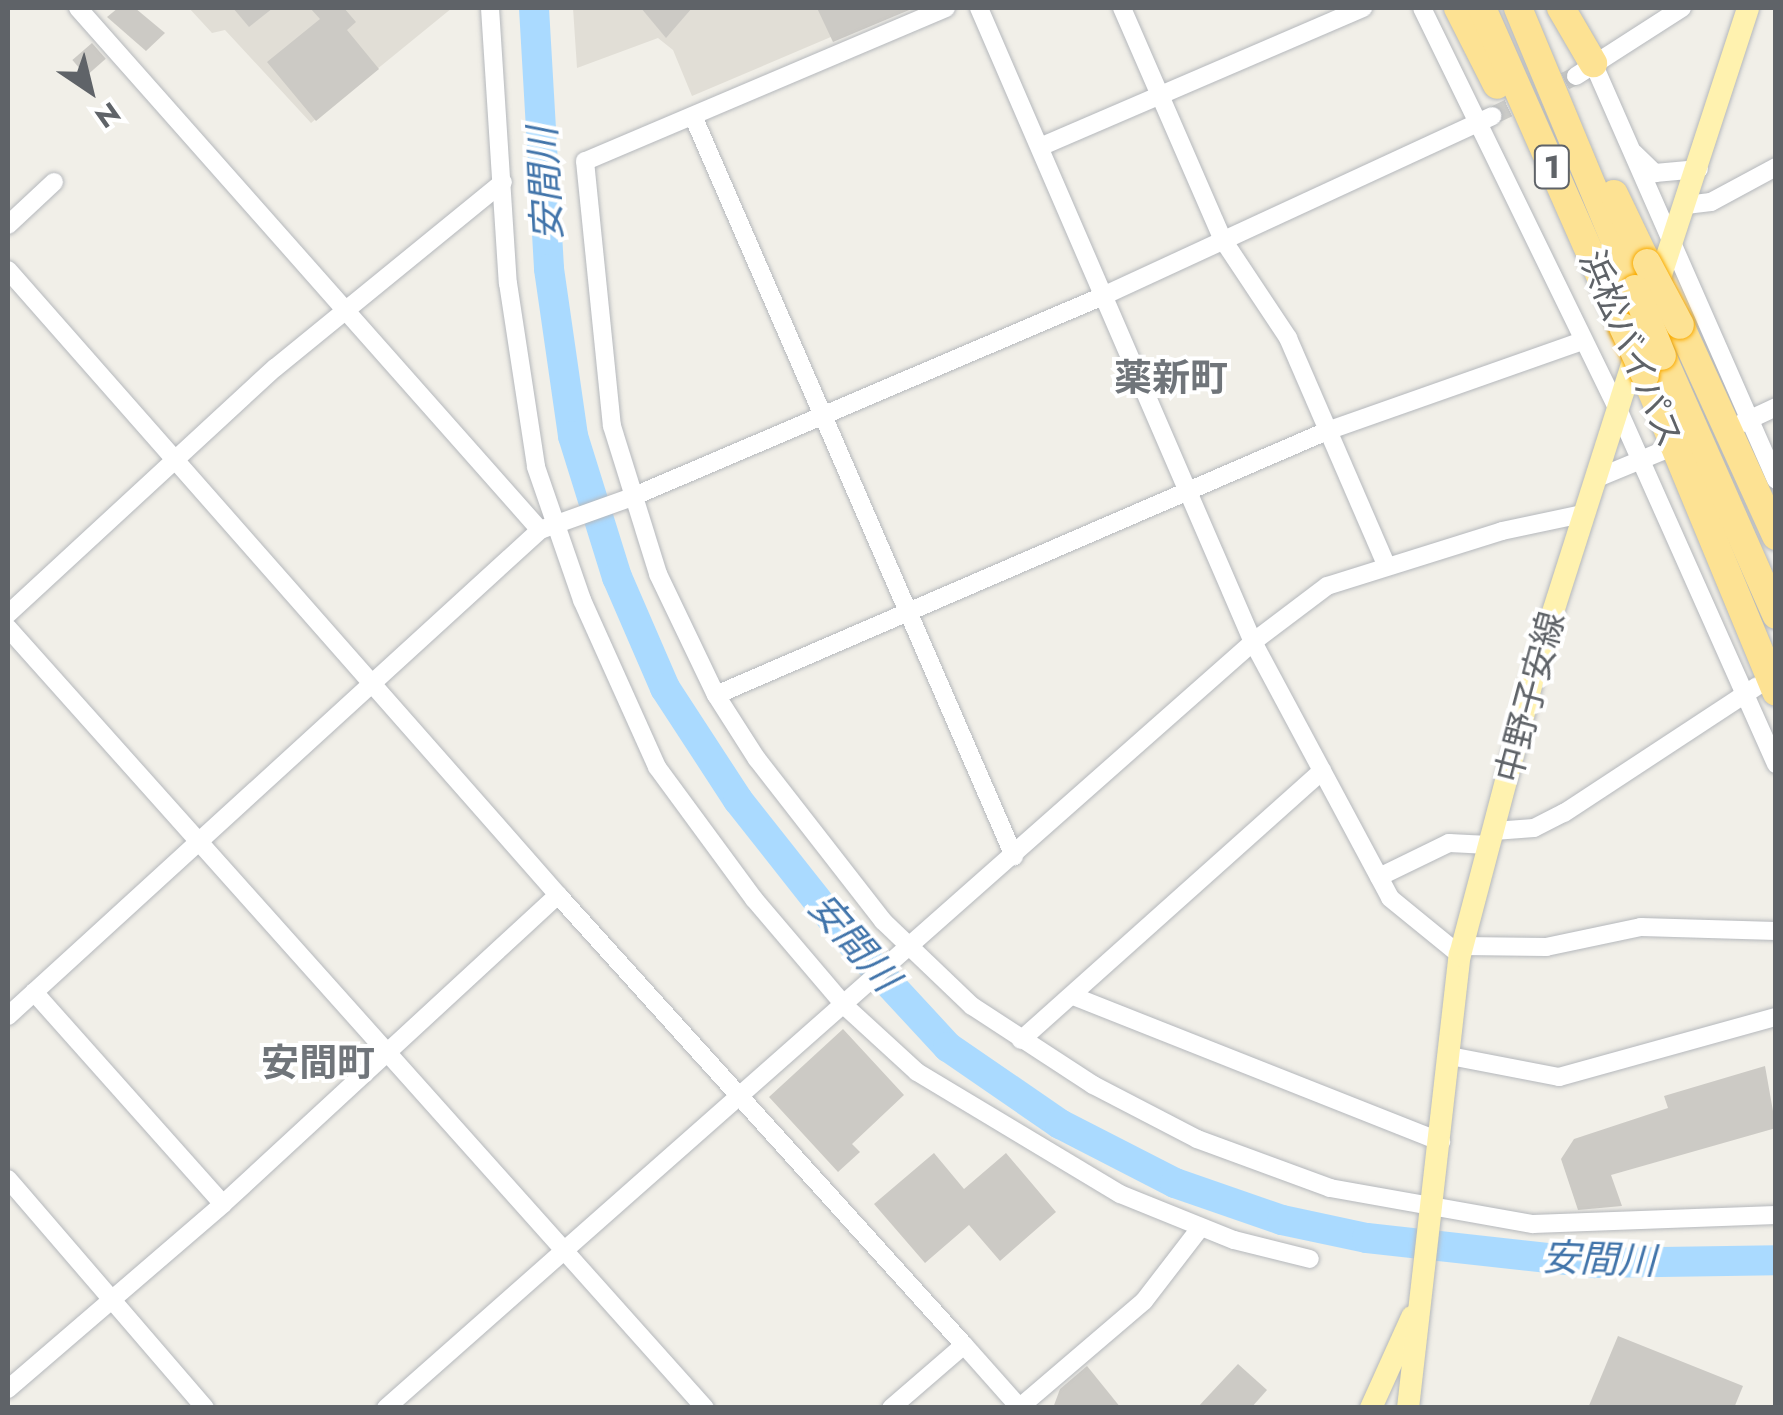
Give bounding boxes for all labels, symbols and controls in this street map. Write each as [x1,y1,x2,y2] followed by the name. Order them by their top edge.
[40,40,140,140] north arrow
[87,92,128,138] text: N
[519,126,571,242] water label: 安間川
[1532,140,1572,194] road number: 1
[1571,244,1691,454] street label: 浜松バイパス
[1114,355,1228,401] district label: 薬新町
[1487,607,1573,787] street label: 中野子安線
[799,884,909,1000] water label: 安間川
[261,1040,375,1086] district label: 安間町
[1541,1234,1657,1284] water label: 安間川

